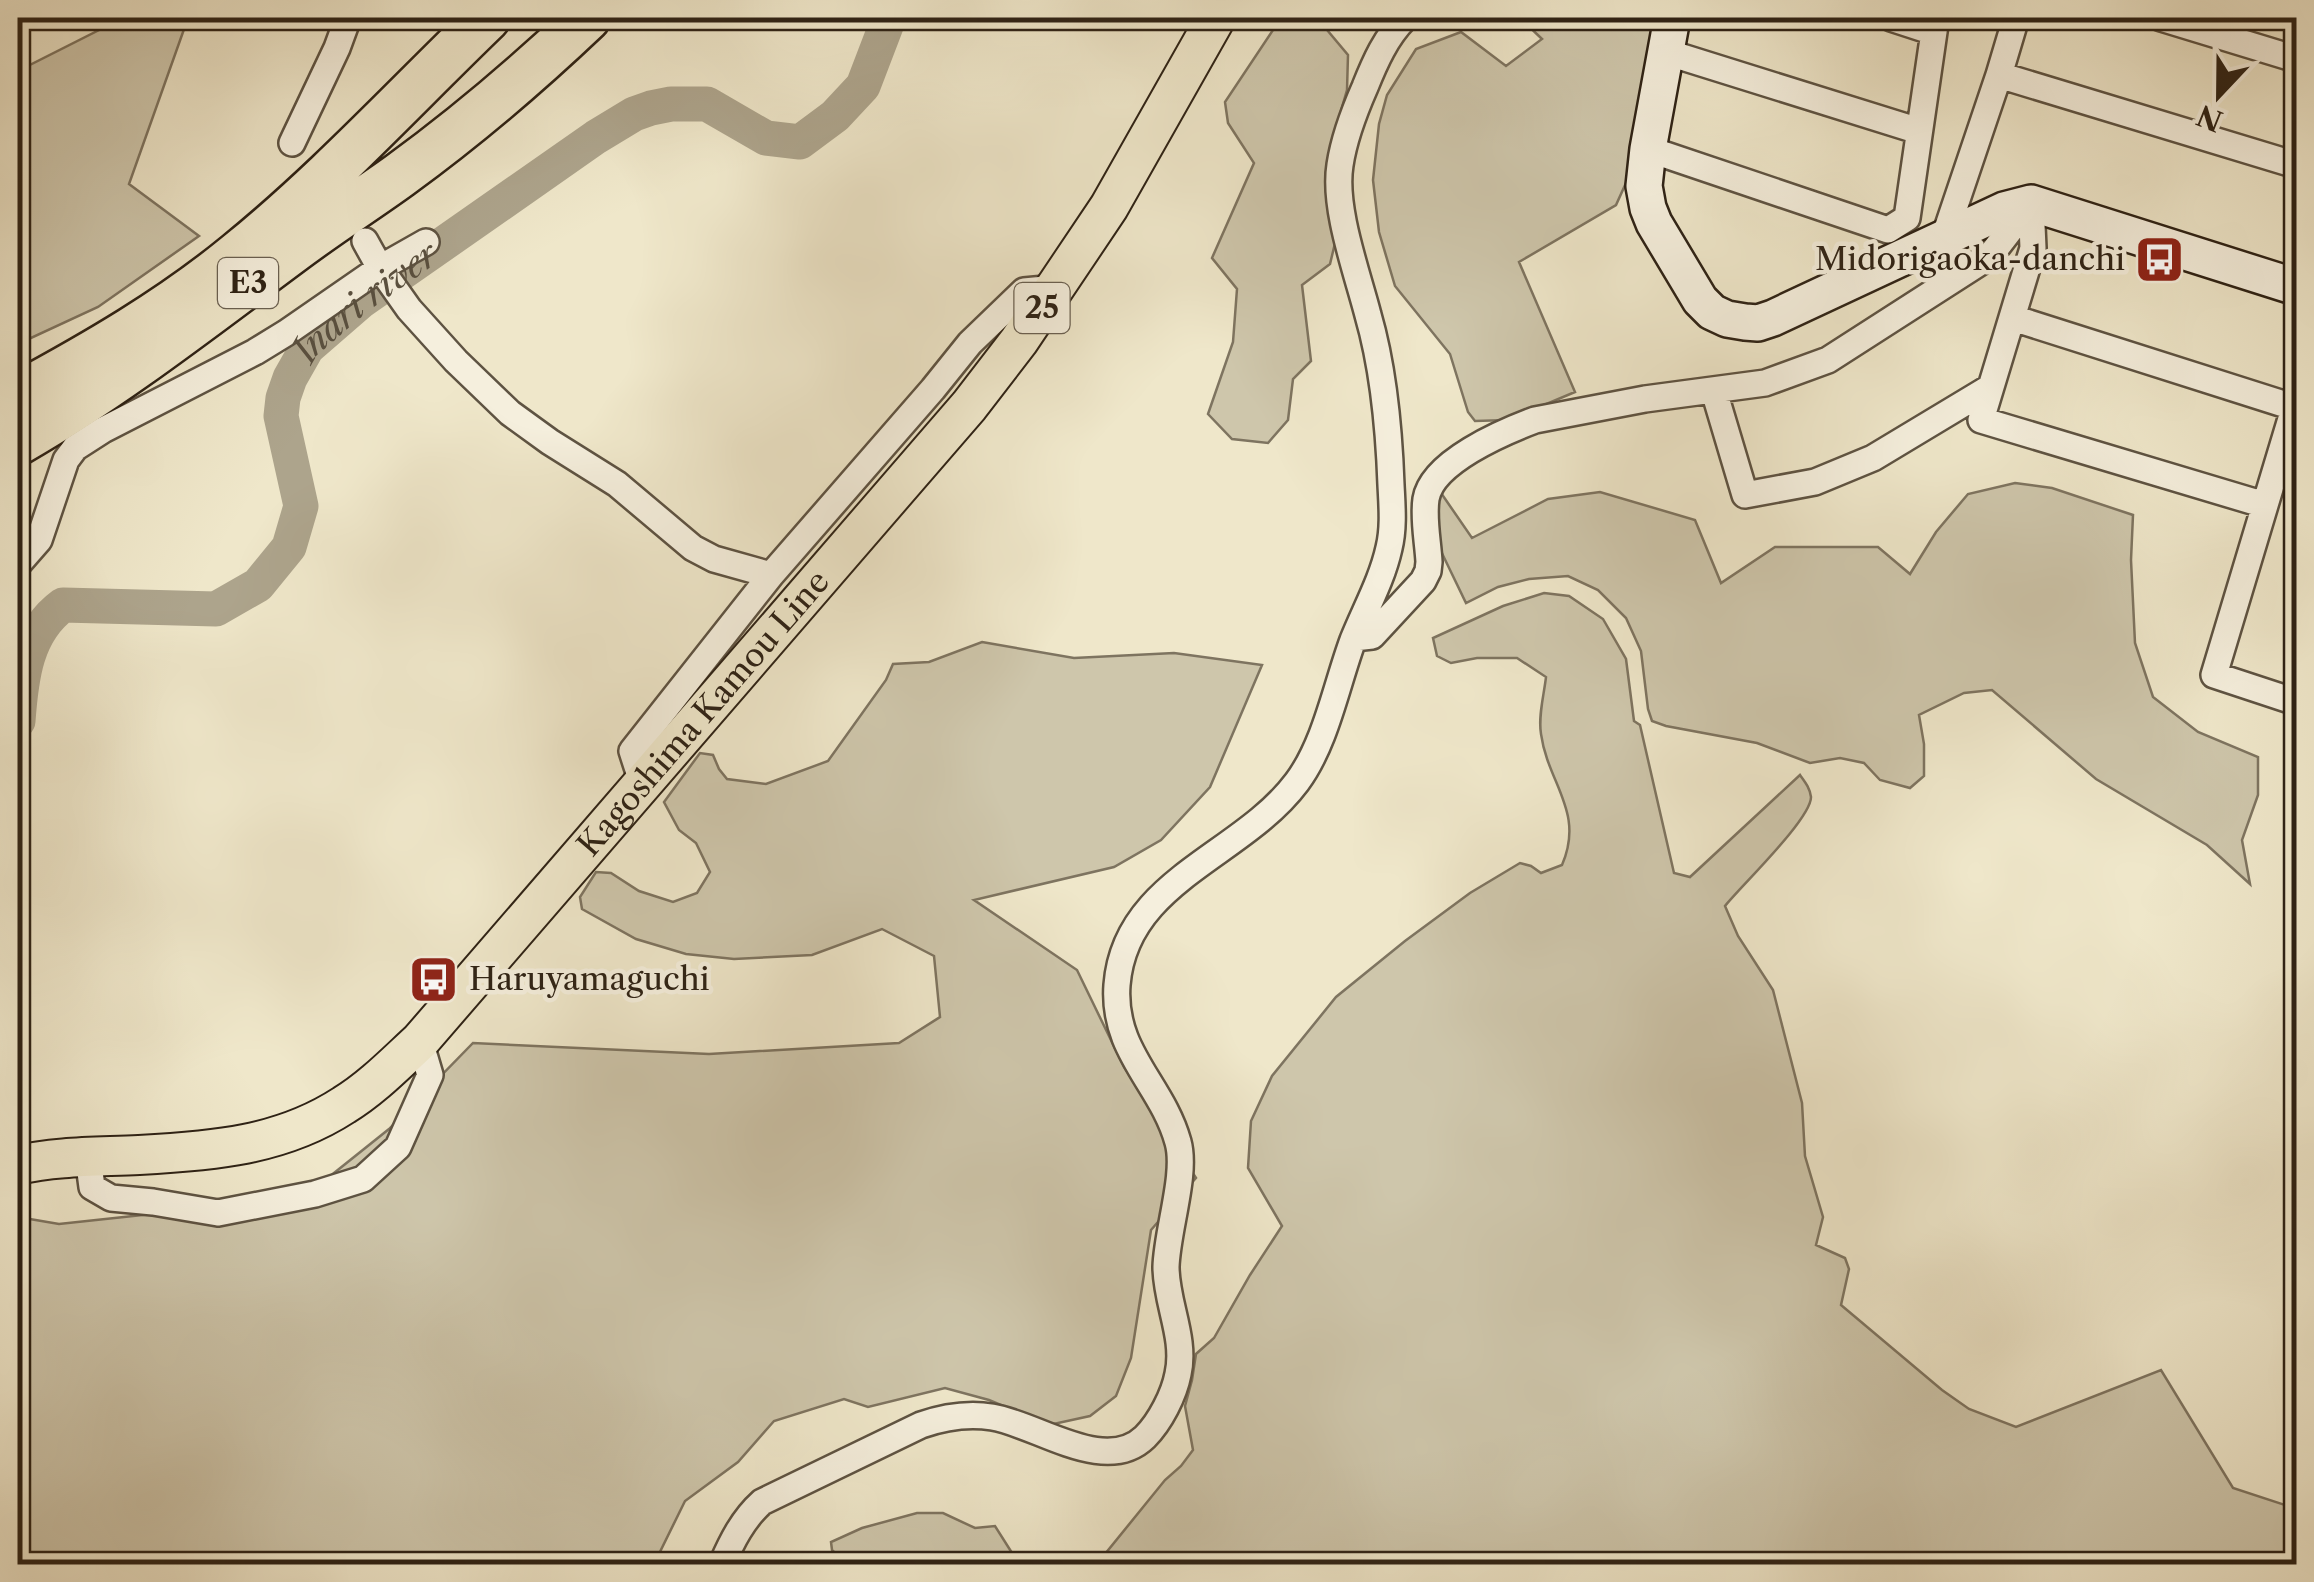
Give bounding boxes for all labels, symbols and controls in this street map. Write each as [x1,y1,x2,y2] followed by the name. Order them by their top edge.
[2169,45,2269,145] north arrow
[2192,98,2227,139] text: N
[280,231,447,371] water label: Inari river
[2134,233,2186,285] bus stop icon: Midorigaoka-danchi
[1815,239,2125,278] place label: Midorigaoka-danchi
[218,258,278,308] road number: E3
[1014,283,1070,333] road number: 25
[569,562,837,864] street label: Kagoshima Kamou Line
[408,953,460,1005] bus stop icon: Haruyamaguchi
[469,959,710,998] place label: Haruyamaguchi

